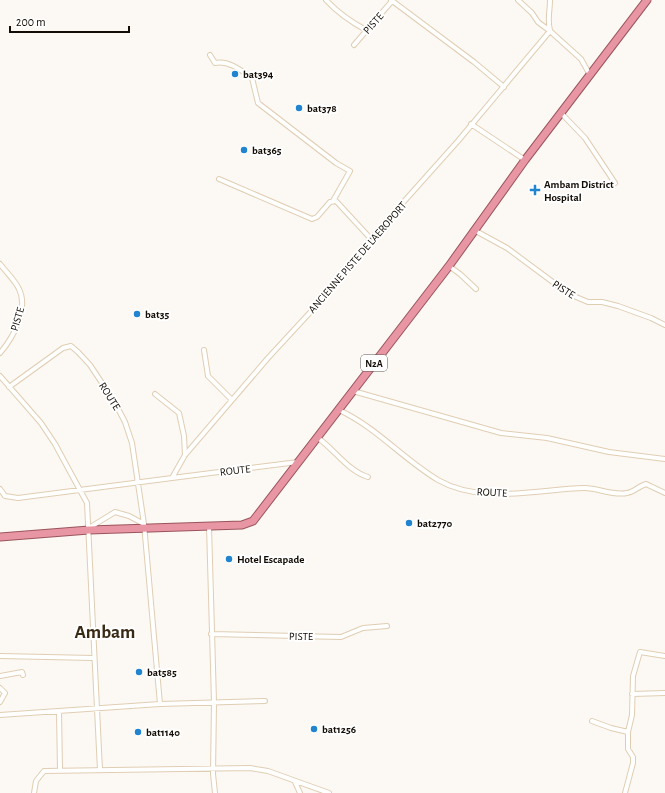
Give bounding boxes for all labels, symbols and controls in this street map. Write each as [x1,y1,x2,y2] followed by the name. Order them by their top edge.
[10,8,129,34] scale bar
[361,10,386,36] street label: PISTE
[16,16,46,28] text: 200 m
[230,69,240,79] marker: bat394
[243,69,274,80] place label: bat394
[294,103,304,113] marker: bat378
[307,103,337,114] place label: bat378
[239,145,249,155] marker: bat365
[252,145,282,156] place label: bat365
[544,179,614,203] place label: Ambam District Hospital
[529,184,541,196] marker: Ambam District Hospital
[306,199,409,315] street label: ANCIENNE PISTE DE L'AEROPORT
[551,278,578,301] street label: PISTE
[9,305,27,332] street label: PISTE
[132,309,142,319] marker: bat35
[145,309,170,320] place label: bat35
[361,355,387,371] road number: N2A
[97,380,123,413] street label: ROUTE
[219,463,252,478] street label: ROUTE
[476,486,508,499] street label: ROUTE
[404,518,414,528] marker: bat2770
[417,518,452,529] place label: bat2770
[224,554,234,564] marker: Hotel Escapade
[237,554,304,565] place label: Hotel Escapade
[75,623,135,642] district label: Ambam
[289,631,314,642] street label: PISTE
[134,667,144,677] marker: bat585
[147,667,177,678] place label: bat585
[309,724,319,734] marker: bat1256
[322,724,356,735] place label: bat1256
[133,727,143,737] marker: bat1140
[146,727,180,738] place label: bat1140

